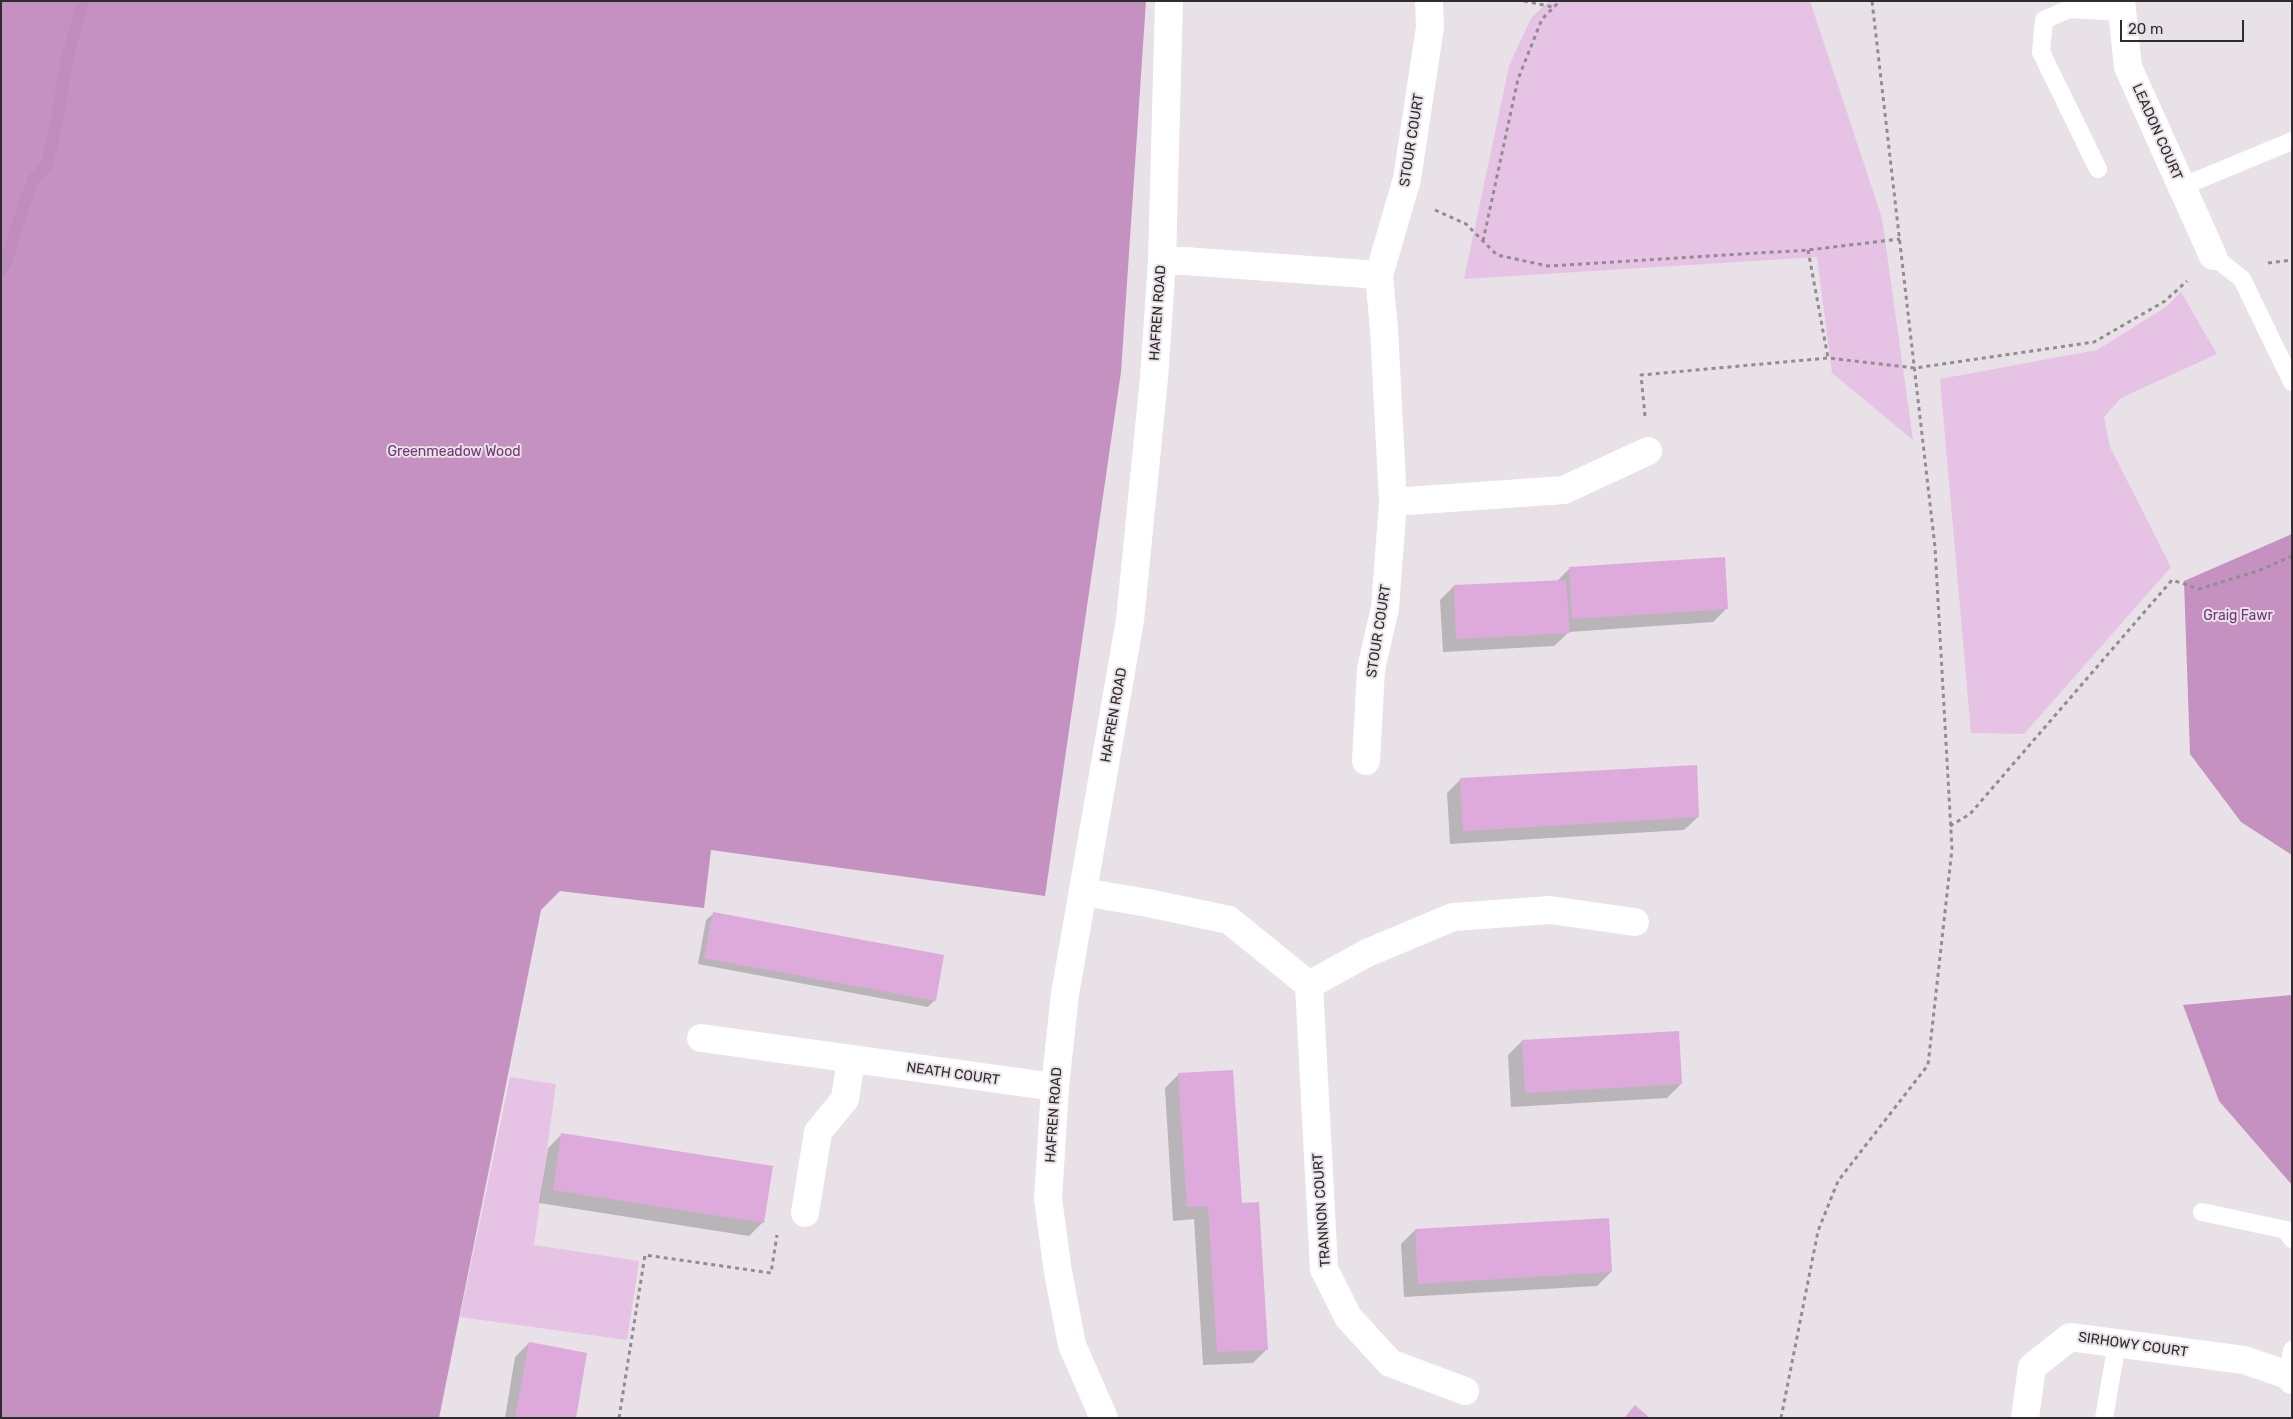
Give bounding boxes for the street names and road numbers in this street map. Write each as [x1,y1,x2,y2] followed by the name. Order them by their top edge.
[2128,81,2186,183] street label: LEADON COURT
[1396,92,1428,188] street label: STOUR COURT
[1146,265,1170,361] street label: HAFREN ROAD
[1363,583,1395,679] street label: STOUR COURT
[1097,666,1131,764] street label: HAFREN ROAD
[905,1059,1001,1089] street label: NEATH COURT
[1042,1067,1066,1163] street label: HAFREN ROAD
[1310,1152,1334,1268] street label: TRANNON COURT
[2077,1329,2189,1361] street label: SIRHOWY COURT

